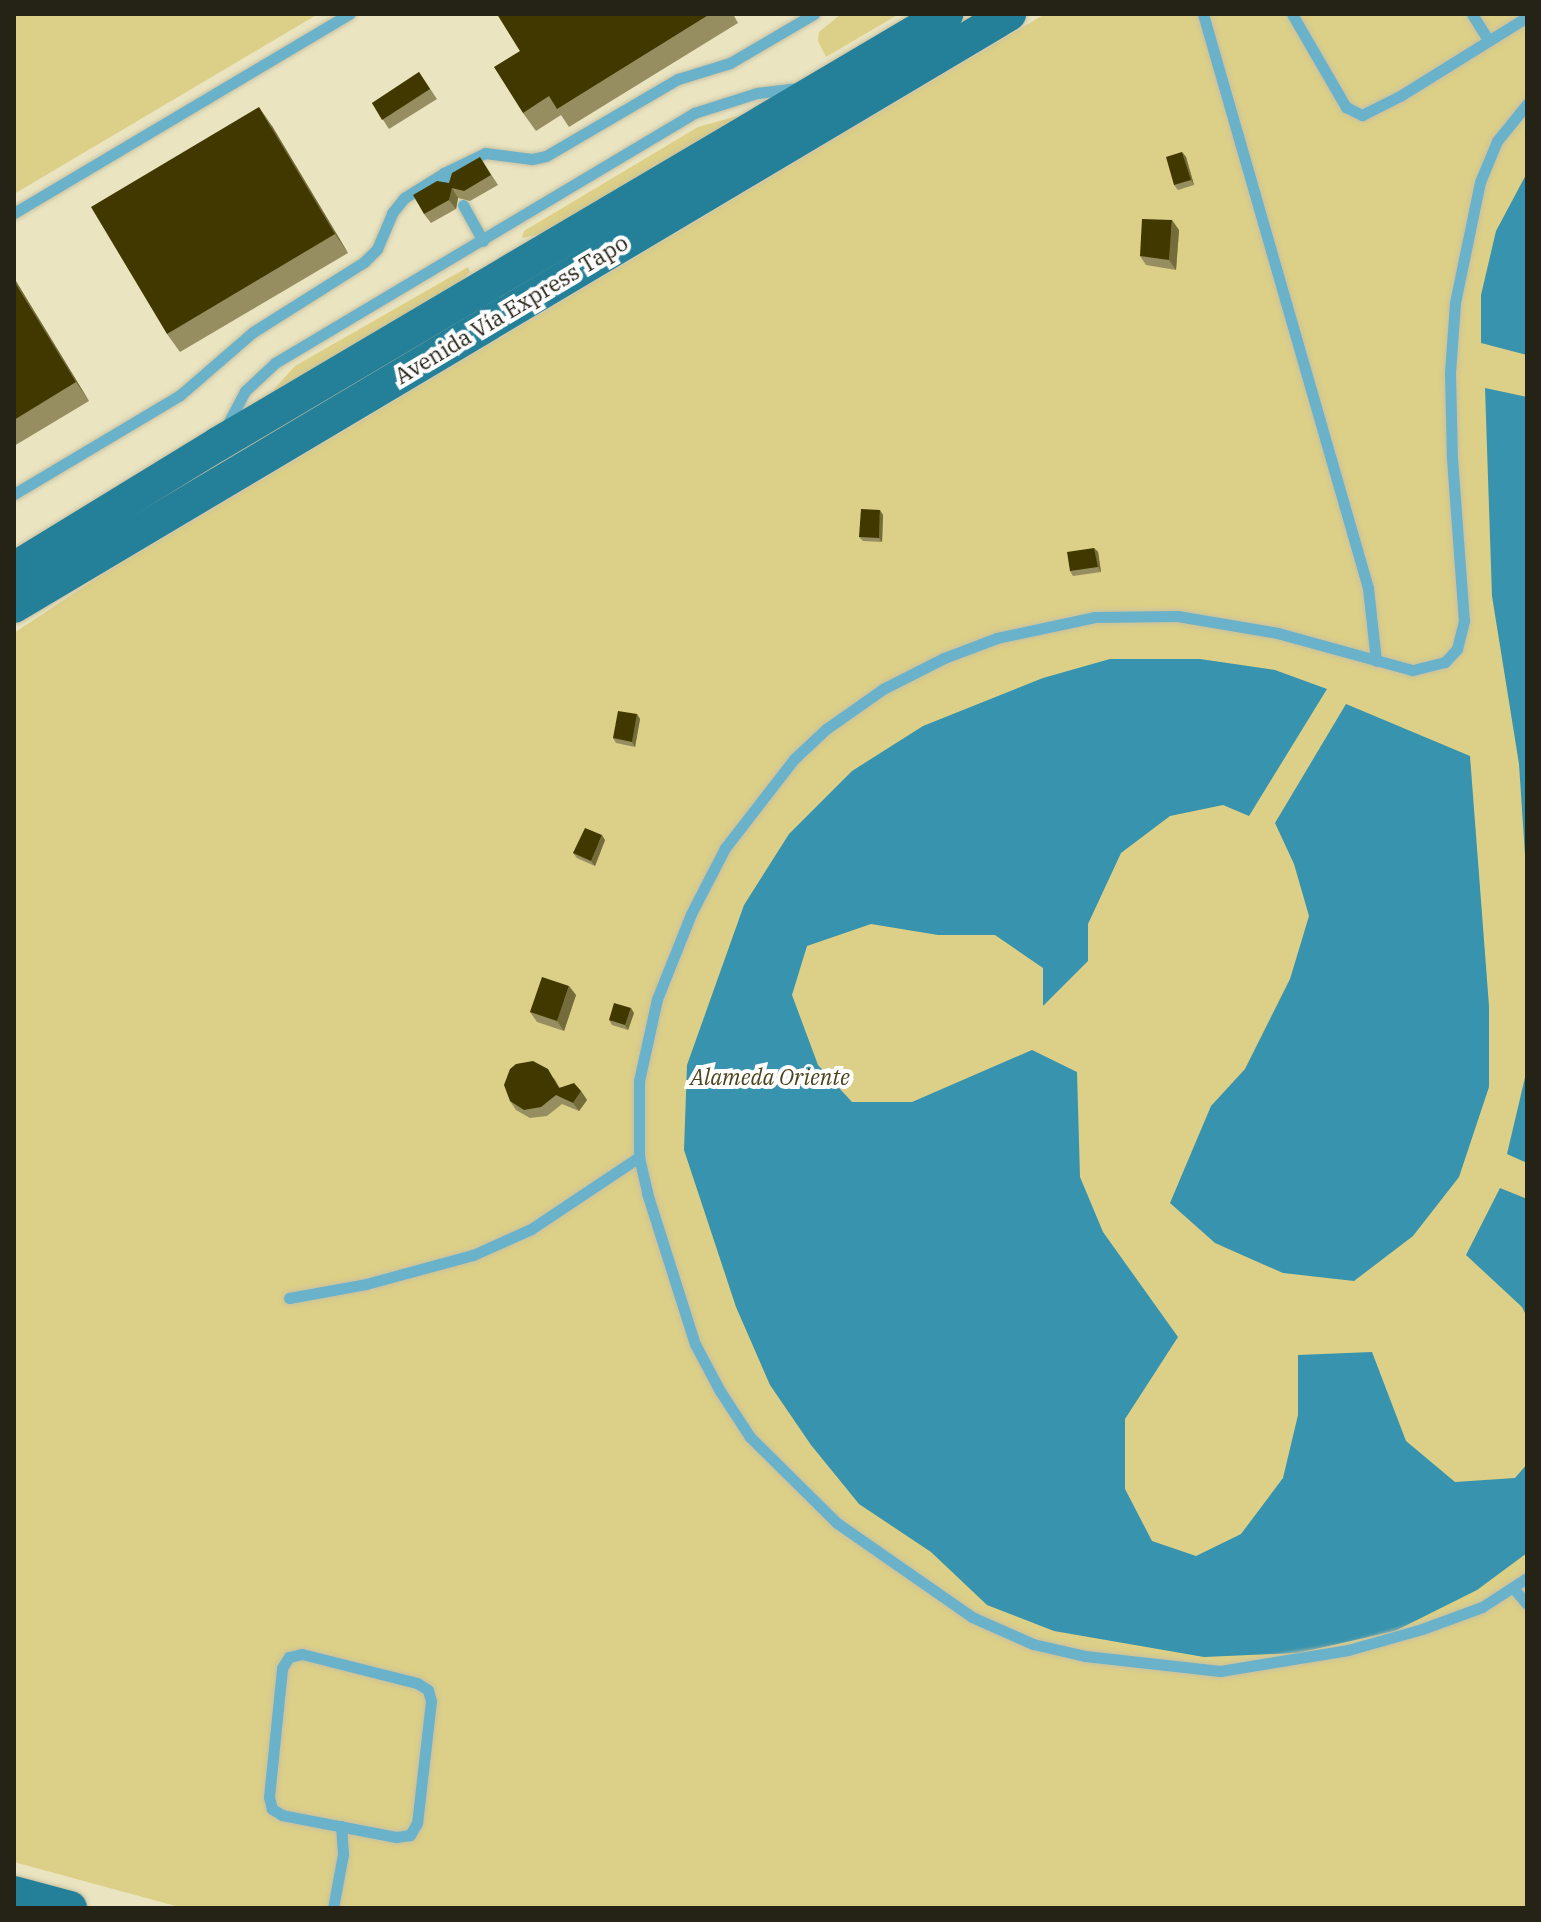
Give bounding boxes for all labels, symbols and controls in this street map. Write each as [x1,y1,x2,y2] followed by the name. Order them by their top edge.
[390,229,632,389] street label: Avenida Vía Express Tapo
[690,1064,850,1090] park label: Alameda Oriente

